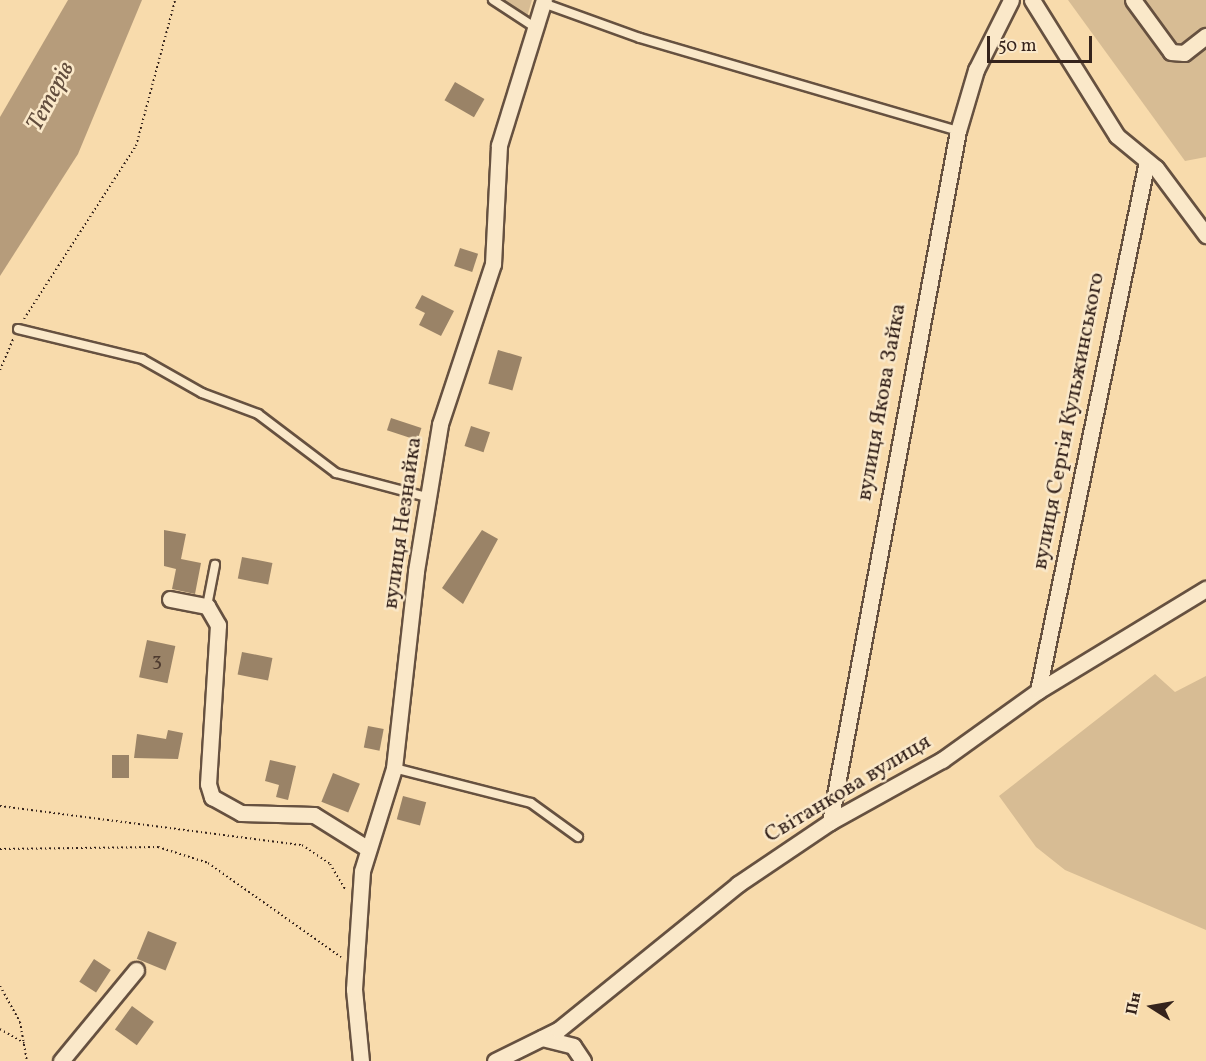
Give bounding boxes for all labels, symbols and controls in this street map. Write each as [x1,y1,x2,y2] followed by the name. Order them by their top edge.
[990,24,1095,62] scale bar
[998,34,1037,59] text: 50 m
[22,57,82,137] water label: Тетерів
[1027,270,1111,572] street label: вулиця Сергія Кульжинського
[852,301,912,503] street label: вулиця Якова Зайка
[378,435,428,611] street label: вулиця Незнайка
[152,649,162,673] house number: 3
[760,729,936,849] street label: Світанкова вулиця
[1122,977,1182,1037] north arrow
[1121,990,1147,1017] text: Пн

